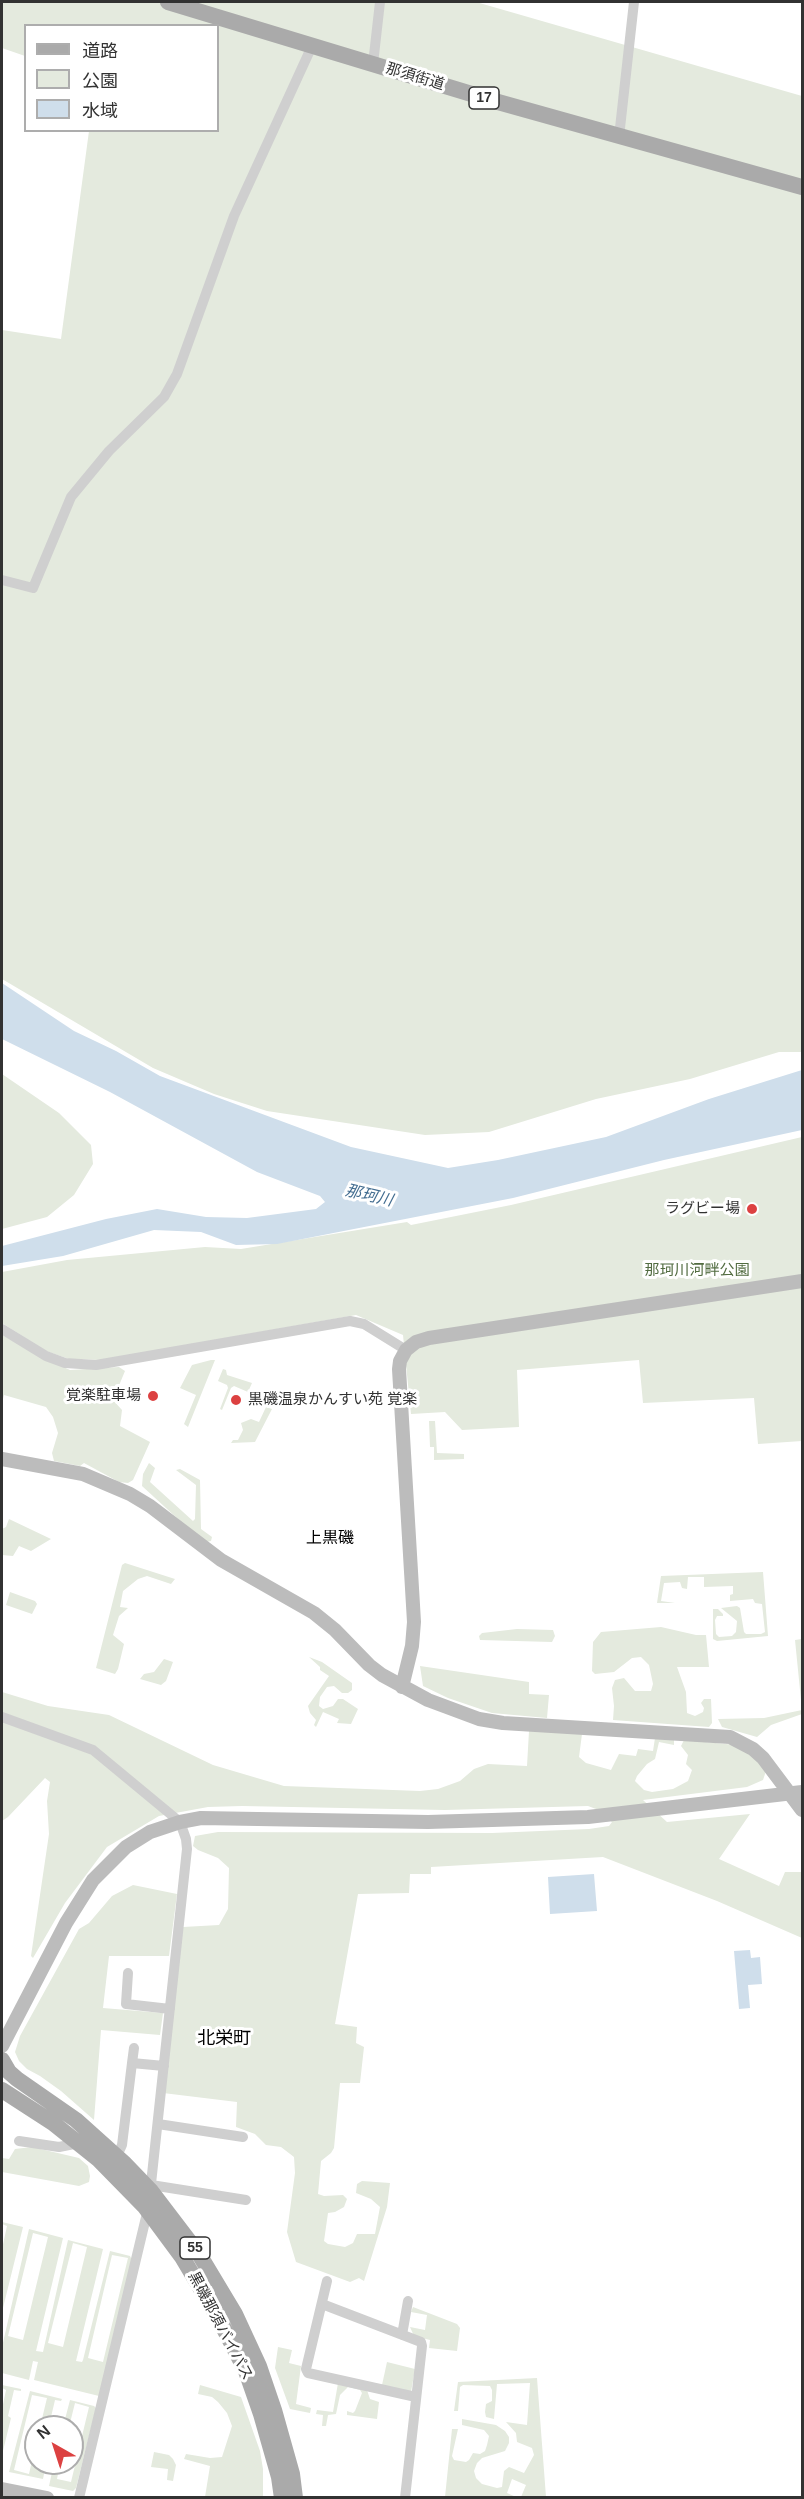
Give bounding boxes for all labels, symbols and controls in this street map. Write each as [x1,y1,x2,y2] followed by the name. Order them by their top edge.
[24,24,219,132] legend
[82,41,118,61] text: 道路
[384,60,446,94] street label: 那須街道
[82,71,118,91] text: 公園
[469,87,499,109] road number: 17
[82,101,118,121] text: 水域
[343,1181,395,1211] water label: 那珂川
[665,1200,740,1218] place label: ラグビー場
[745,1202,759,1216] marker: ラグビー場
[645,1262,749,1280] park label: 那珂川河畔公園
[66,1387,141,1405] place label: 覚楽駐車場
[146,1389,160,1403] marker: 覚楽駐車場
[248,1391,417,1409] place label: 黒磯温泉かんすい苑 覚楽
[229,1393,243,1407] marker: 黒磯温泉かんすい苑 覚楽
[306,1529,354,1549] district label: 上黒磯
[197,2028,251,2050] district label: 北栄町
[180,2237,210,2259] road number: 55
[184,2269,256,2383] street label: 黒磯那須バイパス
[24,2415,84,2475] north arrow
[34,2422,53,2442] text: N

